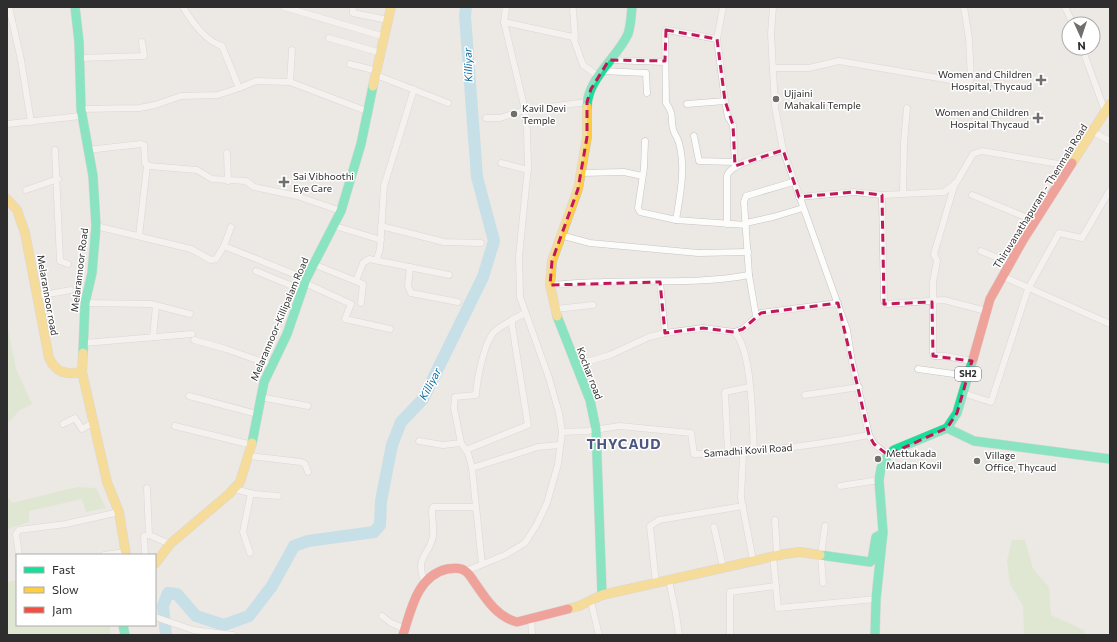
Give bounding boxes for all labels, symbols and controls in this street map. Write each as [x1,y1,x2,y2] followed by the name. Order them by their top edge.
[1061,16,1101,56] north arrow
[1077,40,1086,53] text: N
[460,47,475,82] water label: Killiyar
[938,68,1032,92] place label: Women and Children Hospital, Thycaud
[1035,74,1047,86] marker: Women and Children Hospital, Thycaud
[784,87,861,111] place label: Ujjaini Mahakali Temple
[771,94,781,104] marker: Ujjaini Mahakali Temple
[522,102,566,126] place label: Kavil Devi Temple
[935,106,1029,130] place label: Women and Children Hospital Thycaud
[509,109,519,119] marker: Kavil Devi Temple
[1032,112,1044,124] marker: Women and Children Hospital Thycaud
[990,121,1090,270] street label: Thiruvanathapuram - Thenmala Road
[293,170,354,194] place label: Sai Vibhoothi Eye Care
[278,176,290,188] marker: Sai Vibhoothi Eye Care
[68,227,90,313] street label: Melarannoor Road
[35,254,61,337] street label: Melarannoor road
[247,255,311,383] street label: Melarannoor-Killipalam Road
[575,345,606,401] street label: Kochar road
[416,365,444,402] water label: Killiyar
[955,367,981,381] road number: SH2
[586,435,662,452] district label: THYCAUD
[703,441,793,459] street label: Samadhi Kovil Road
[886,447,942,471] place label: Mettukada Madan Kovil
[985,449,1057,473] place label: Village Office, Thycaud
[873,454,883,464] marker: Mettukada Madan Kovil
[972,456,982,466] marker: Village Office, Thycaud
[16,554,156,626] legend
[52,562,75,576] text: Fast
[52,582,79,596] text: Slow
[52,602,72,617] text: Jam

